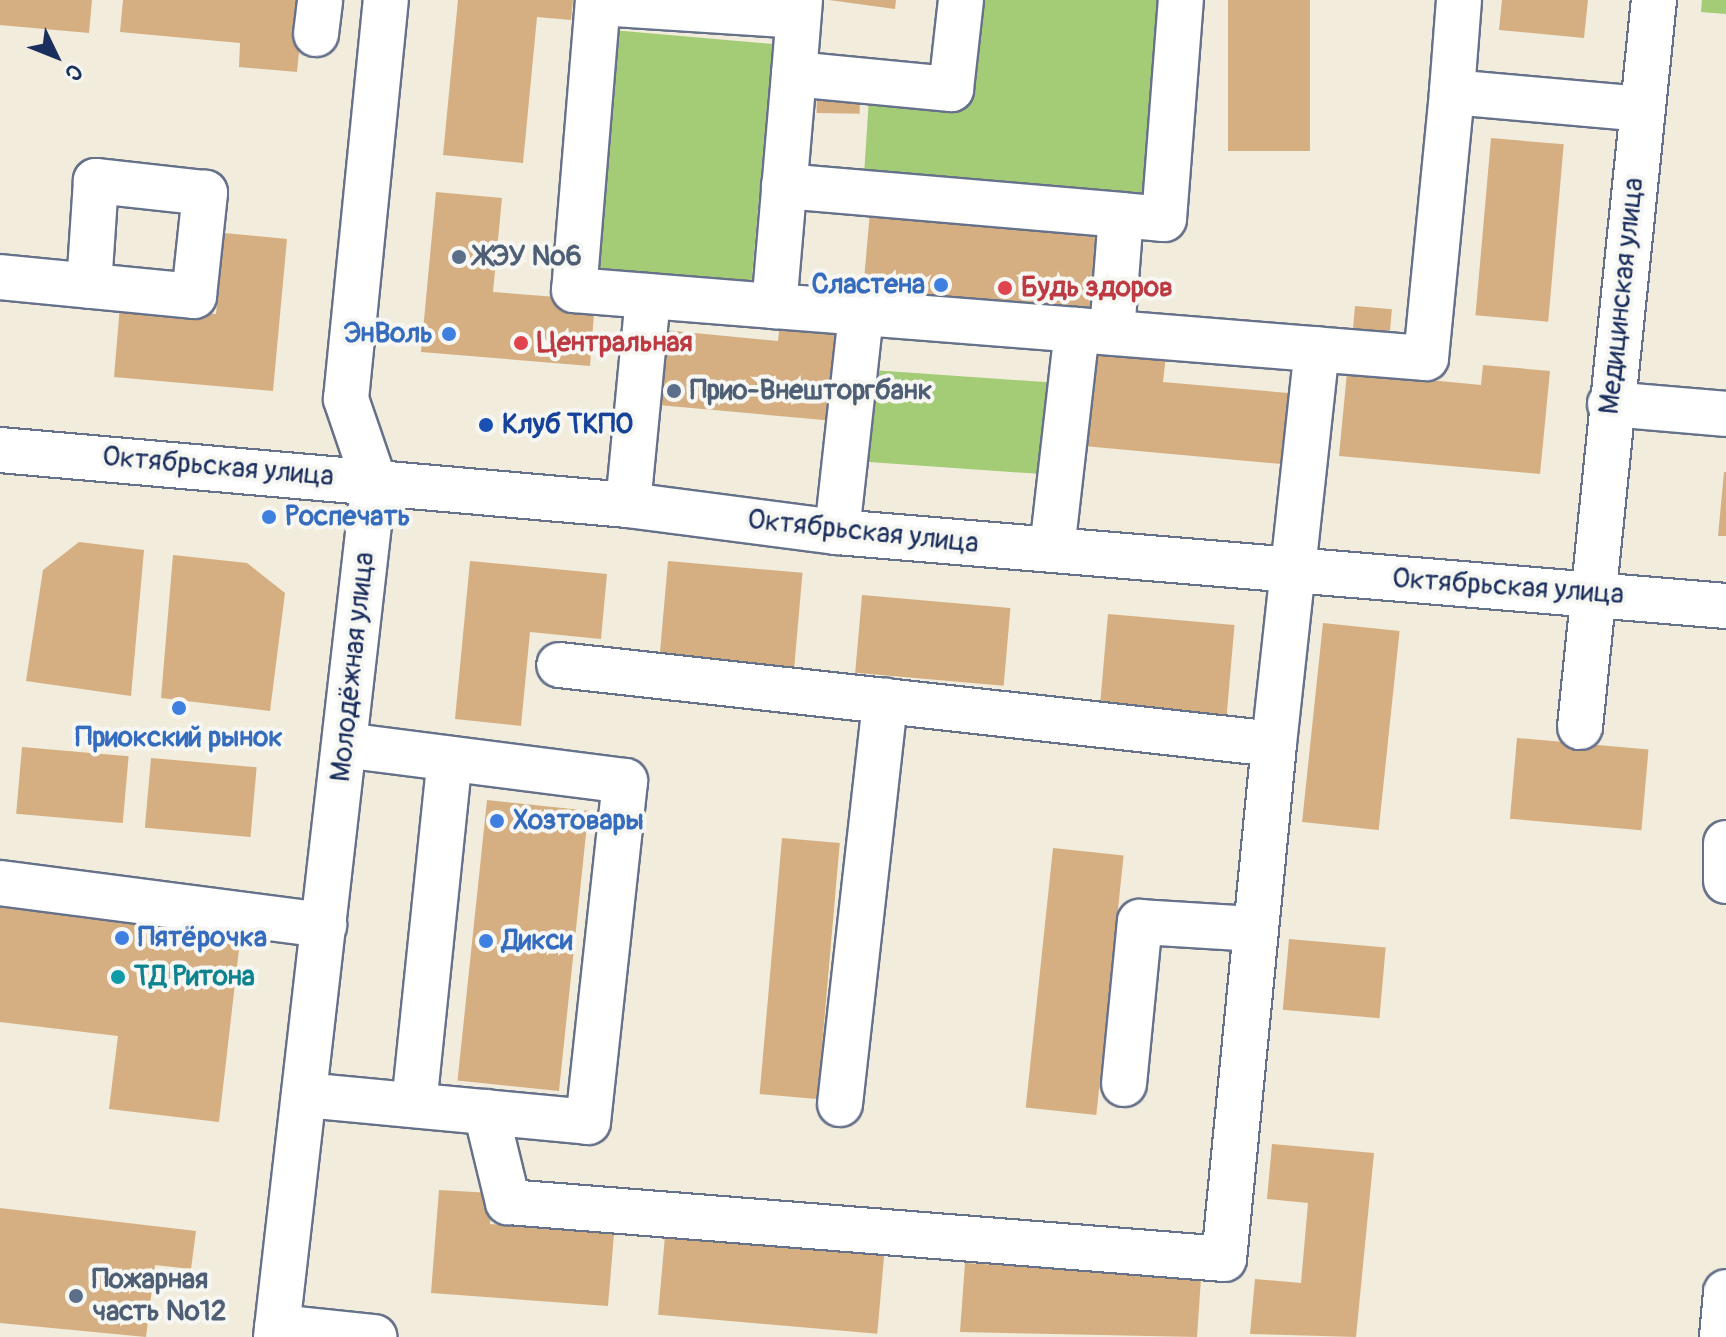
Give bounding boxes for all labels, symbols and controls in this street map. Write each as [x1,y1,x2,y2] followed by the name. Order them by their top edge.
[16,16,96,96] north arrow
[59,58,88,87] text: С
[1593,176,1651,416] street label: Медицинская улица
[475,240,582,274] place label: ЖЭУ №6
[450,248,468,266] marker: ЖЭУ №6
[811,268,925,302] place label: Сластена
[1021,271,1173,305] place label: Будь здоров
[932,276,950,294] marker: Сластена
[996,279,1014,297] marker: Будь здоров
[344,317,433,351] place label: ЭнВоль
[440,325,458,343] marker: ЭнВоль
[537,326,693,360] place label: Центральная
[512,334,530,352] marker: Центральная
[690,374,932,408] place label: Прио-Внешторгбанк
[665,382,683,400] marker: Прио-Внешторгбанк
[502,408,633,442] place label: Клуб ТКПО
[477,416,495,434] marker: Клуб ТКПО
[101,440,335,494] street label: Октябрьская улица
[285,500,410,534] place label: Роспечать
[746,503,980,561] street label: Октябрьская улица
[260,508,278,526] marker: Роспечать
[324,551,382,783] street label: Молодёжная улица
[1391,562,1625,612] street label: Октябрьская улица
[170,699,188,717] marker: Приокский рынок
[75,721,283,755] place label: Приокский рынок
[513,804,644,838] place label: Хозтовары
[488,812,506,830] marker: Хозтовары
[138,921,267,955] place label: Пятёрочка
[502,924,572,958] place label: Дикси
[113,929,131,947] marker: Пятёрочка
[477,932,495,950] marker: Дикси
[134,960,255,994] place label: ТД Ритона
[109,968,127,986] marker: ТД Ритона
[92,1263,226,1329] place label: Пожарная часть №12
[67,1287,85,1305] marker: Пожарная часть №12

